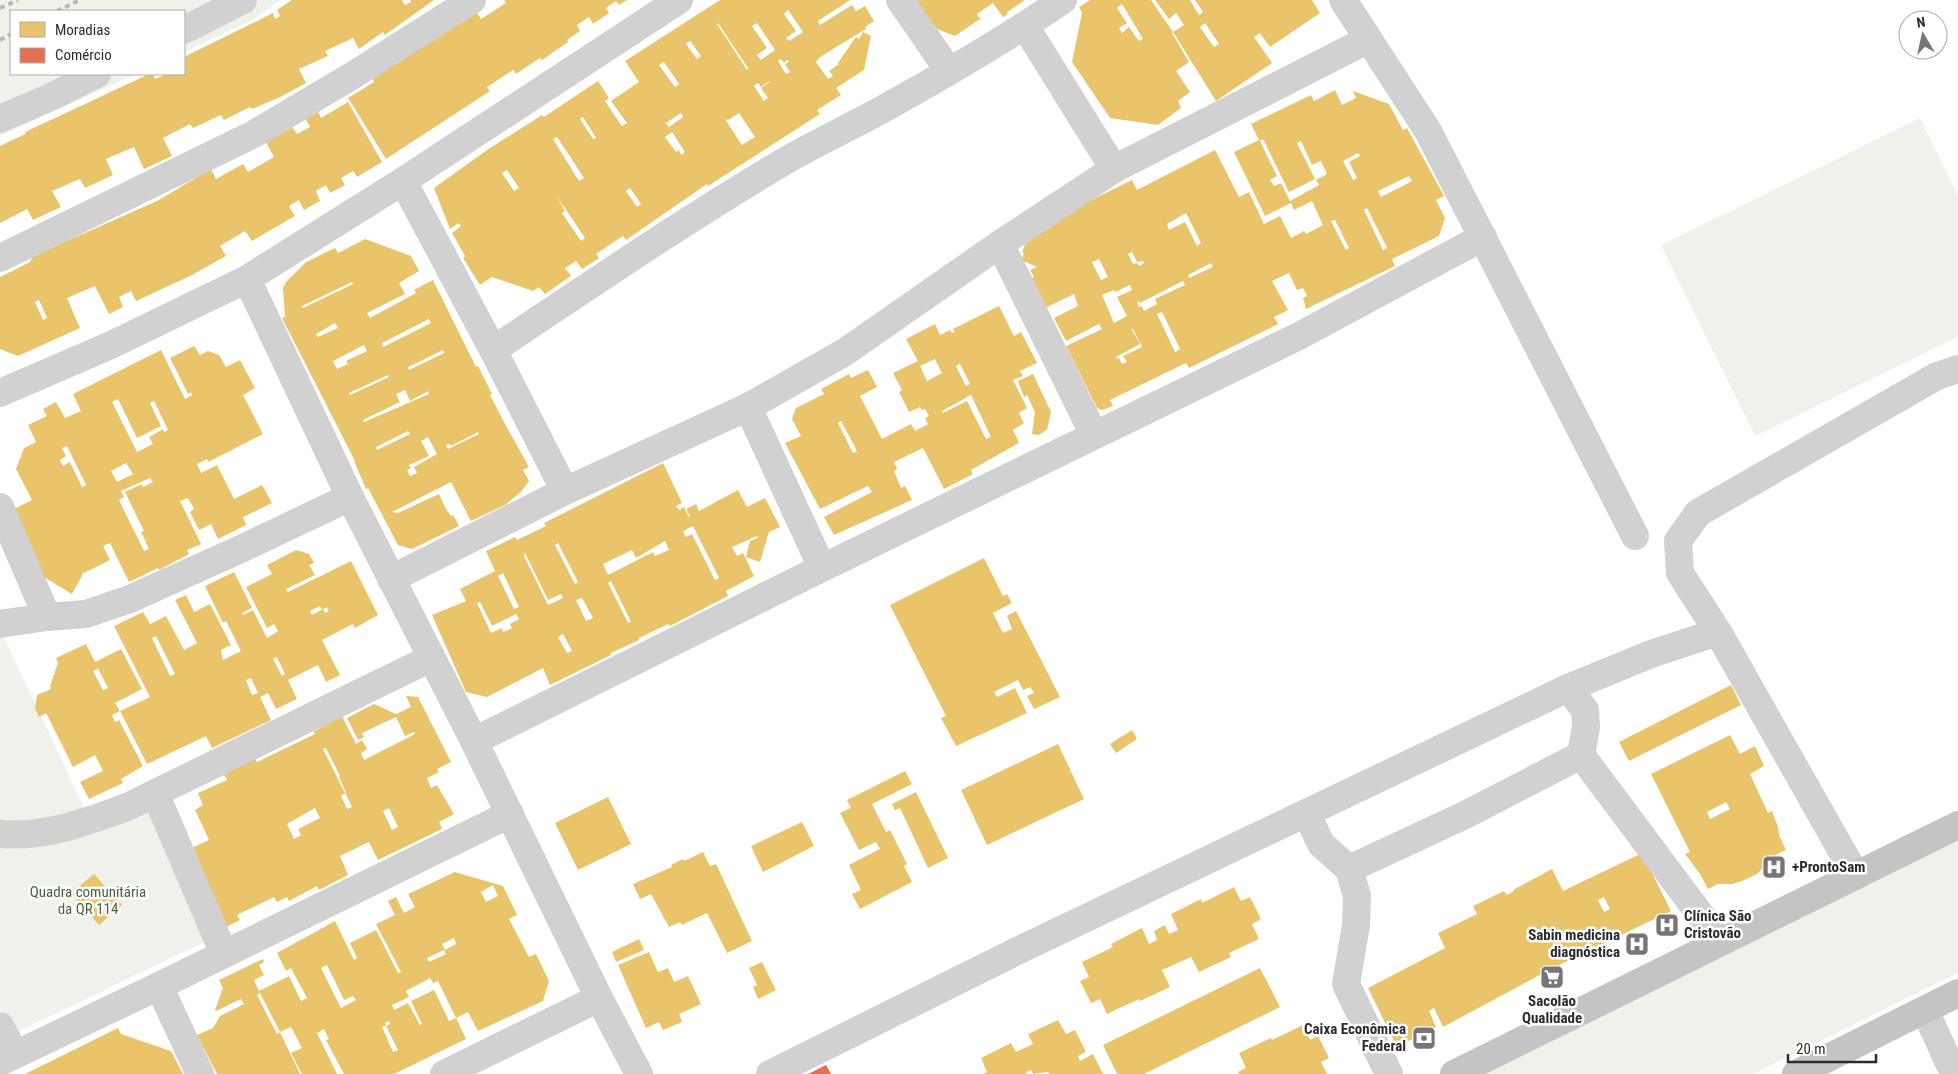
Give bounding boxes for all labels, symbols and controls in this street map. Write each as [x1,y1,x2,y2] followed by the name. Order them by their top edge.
[10,10,185,75] legend
[1898,10,1948,60] north arrow
[1915,14,1926,31] text: N
[55,21,110,39] text: Moradias
[55,46,112,64] text: Comércio
[1761,854,1787,880] hospital icon: +ProntoSam
[1792,858,1865,876] place label: +ProntoSam
[30,883,146,918] park label: Quadra comunitária da QR 114
[1684,907,1751,942] place label: Clínica São Cristovão
[1654,912,1680,938] hospital icon: Clínica São Cristovão
[1528,926,1620,961] place label: Sabin medicina diagnóstica
[1624,931,1650,957] hospital icon: Sabin medicina diagnóstica
[1539,964,1565,990] supermarket icon: Sacolão Qualidade
[1522,992,1582,1027] place label: Sacolão Qualidade
[1304,1020,1406,1055] place label: Caixa Econômica Federal
[1411,1025,1437,1051] bank icon: Caixa Econômica Federal
[1788,1032,1876,1064] scale bar
[1796,1040,1826,1058] text: 20 m

